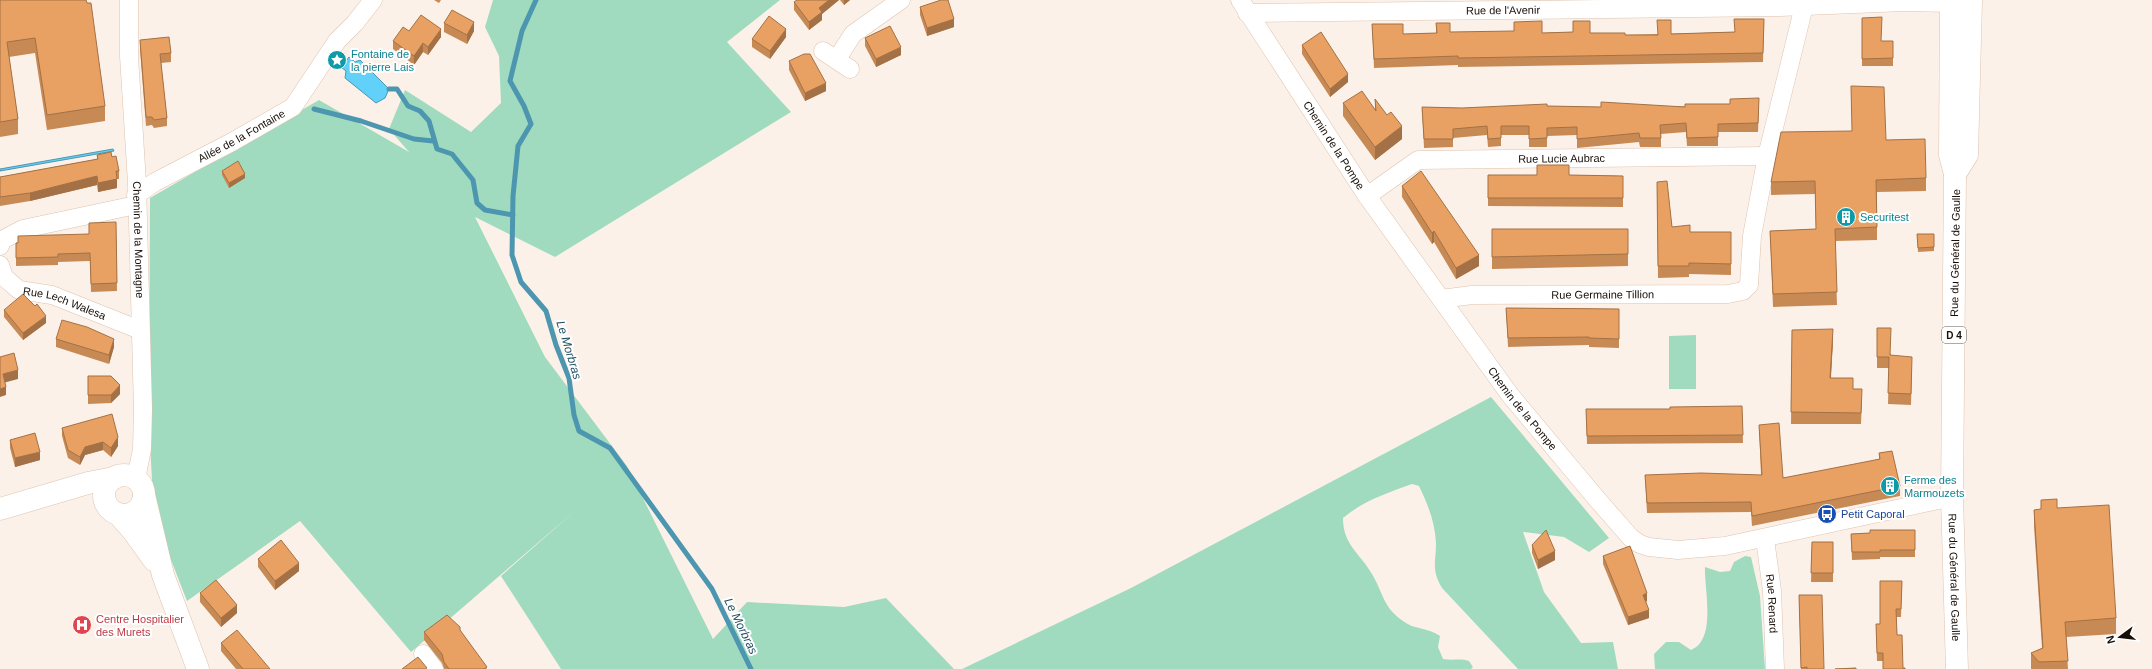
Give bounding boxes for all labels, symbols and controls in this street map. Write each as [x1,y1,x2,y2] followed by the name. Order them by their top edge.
[1466,4,1540,17] street label: Rue de l'Avenir
[351,48,414,73] place label: Fontaine de la pierre Lais
[326,49,348,71] place icon: Fontaine de la pierre Lais
[1301,99,1367,192] street label: Chemin de la Pompe
[196,107,287,165] street label: Allée de la Fontaine
[1518,152,1606,165] street label: Rue Lucie Aubrac
[131,181,146,298] street label: Chemin de la Montagne
[1948,189,1962,317] street label: Rue du Général de Gaulle
[1835,206,1857,228] building icon: Securitest
[1860,211,1909,223] place label: Securitest
[22,285,108,322] street label: Rue Lech Walesa
[1551,288,1654,301] street label: Rue Germaine Tillion
[553,319,585,381] water label: Le Morbras
[1942,327,1966,343] road number: D 4
[1486,365,1559,452] street label: Chemin de la Pompe
[1904,474,1965,499] place label: Ferme des Marmouzets
[1879,475,1901,497] building icon: Ferme des Marmouzets
[1816,503,1838,525] bus stop icon: Petit Caporal
[1841,508,1905,520] place label: Petit Caporal
[1946,513,1962,641] street label: Rue du Général de Gaulle
[1764,573,1780,633] street label: Rue Renard
[721,596,761,656] water label: Le Morbras
[96,613,184,638] place label: Centre Hospitalier des Murets
[71,614,93,636] hospital icon: Centre Hospitalier des Murets
[2100,617,2140,657] north arrow
[2104,634,2117,645] text: N

